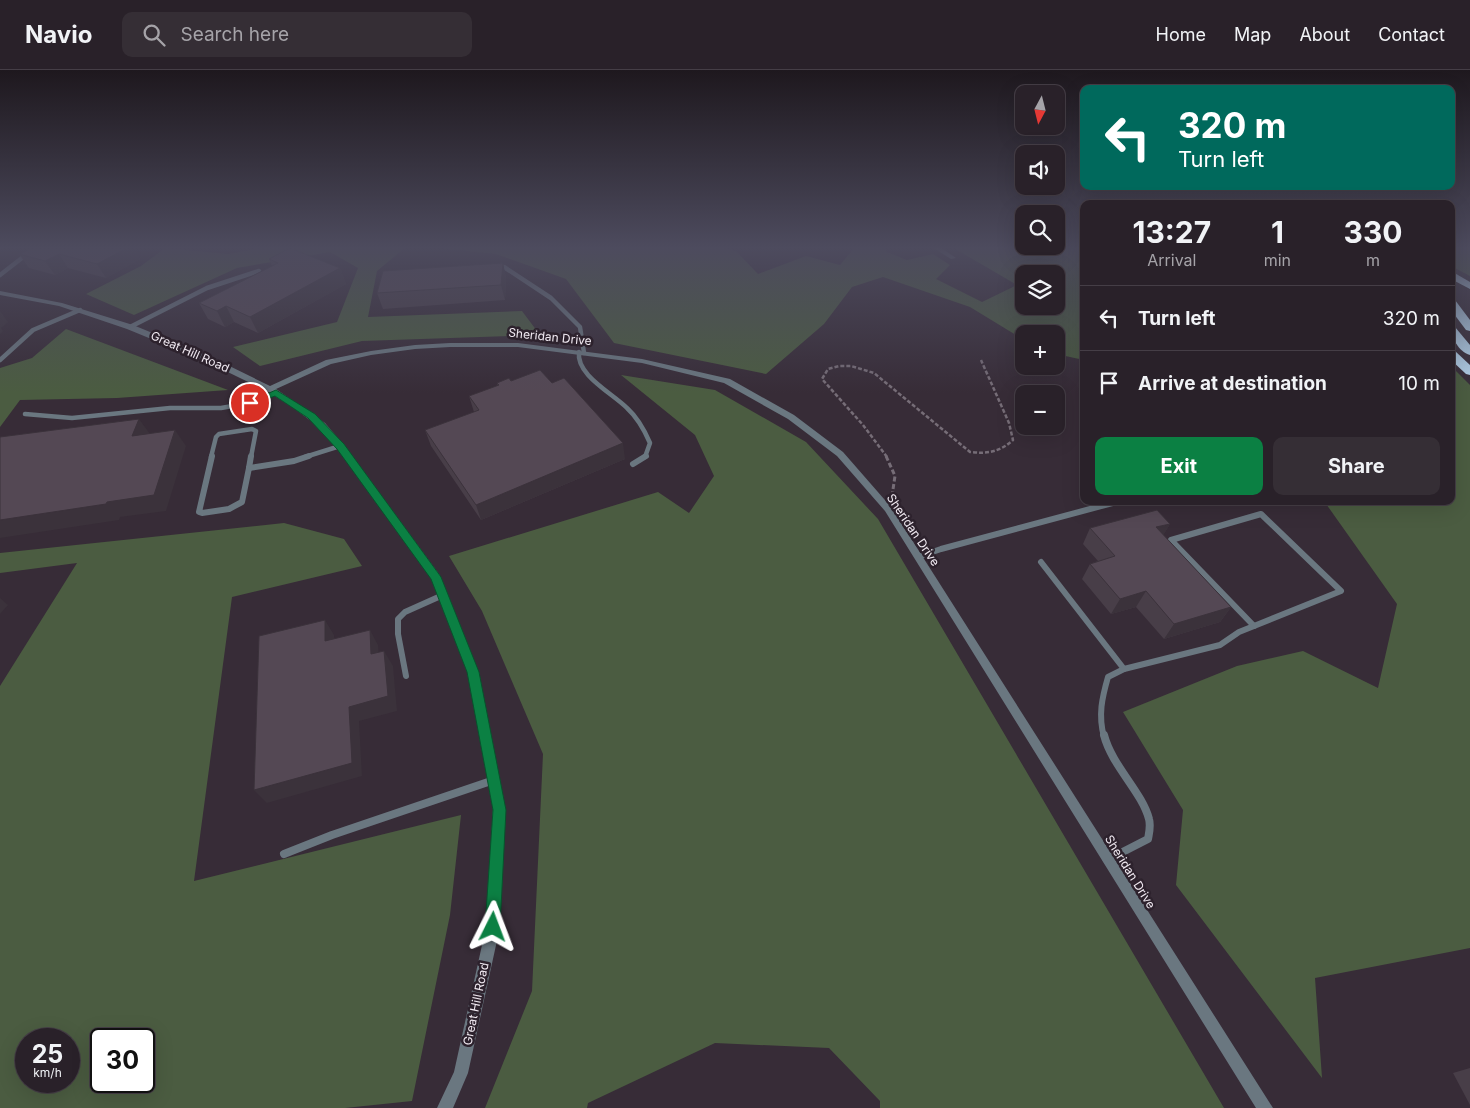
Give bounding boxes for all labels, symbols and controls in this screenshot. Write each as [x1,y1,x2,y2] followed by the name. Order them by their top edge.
[122,12,472,57] search box
[25,20,92,49] text: Navio
[140,21,168,49] icon: search
[180,23,289,46] text: Search here
[1156,24,1206,45] text: Home
[1234,24,1271,45] text: Map
[1299,24,1350,45] text: About
[1378,24,1445,45] text: Contact
[1015,85,1065,135] north arrow
[1015,85,1065,435] map controls
[1178,104,1286,146] text: 320 m
[1095,105,1160,170] icon: left
[1015,145,1065,195] button: sound
[1178,146,1264,172] text: Turn left
[1015,205,1065,255] button: search
[1133,214,1211,250] text: 13:27
[1271,214,1284,250] text: 1
[1344,214,1402,250] text: 330
[1147,250,1196,270] text: Arrival
[1264,250,1291,270] text: min
[1366,250,1380,270] text: m
[1015,265,1065,315] button: layers
[1095,304,1123,332] icon: left
[1138,307,1216,330] text: Turn left
[1383,307,1440,330] text: 320 m
[508,325,592,348] street label: Sheridan Drive
[1015,325,1065,375] button: +
[149,328,232,376] street label: Great Hill Road
[1095,369,1123,397] icon: arrive
[1138,372,1327,395] text: Arrive at destination
[1398,372,1440,395] text: 10 m
[229,382,271,424] pin
[1015,385,1065,435] button: −
[236,389,264,417] icon: arrive
[1095,437,1263,495] button: Exit
[1273,437,1440,495] button: Share
[884,491,943,569] street label: Sheridan Drive
[1102,832,1159,911] street label: Sheridan Drive
[466,900,518,952] position arrow
[459,961,492,1047] street label: Great Hill Road
[90,1028,155,1093] speed limit sign: 30
[32,1039,63,1069] text: 25
[33,1065,62,1080] text: km/h

